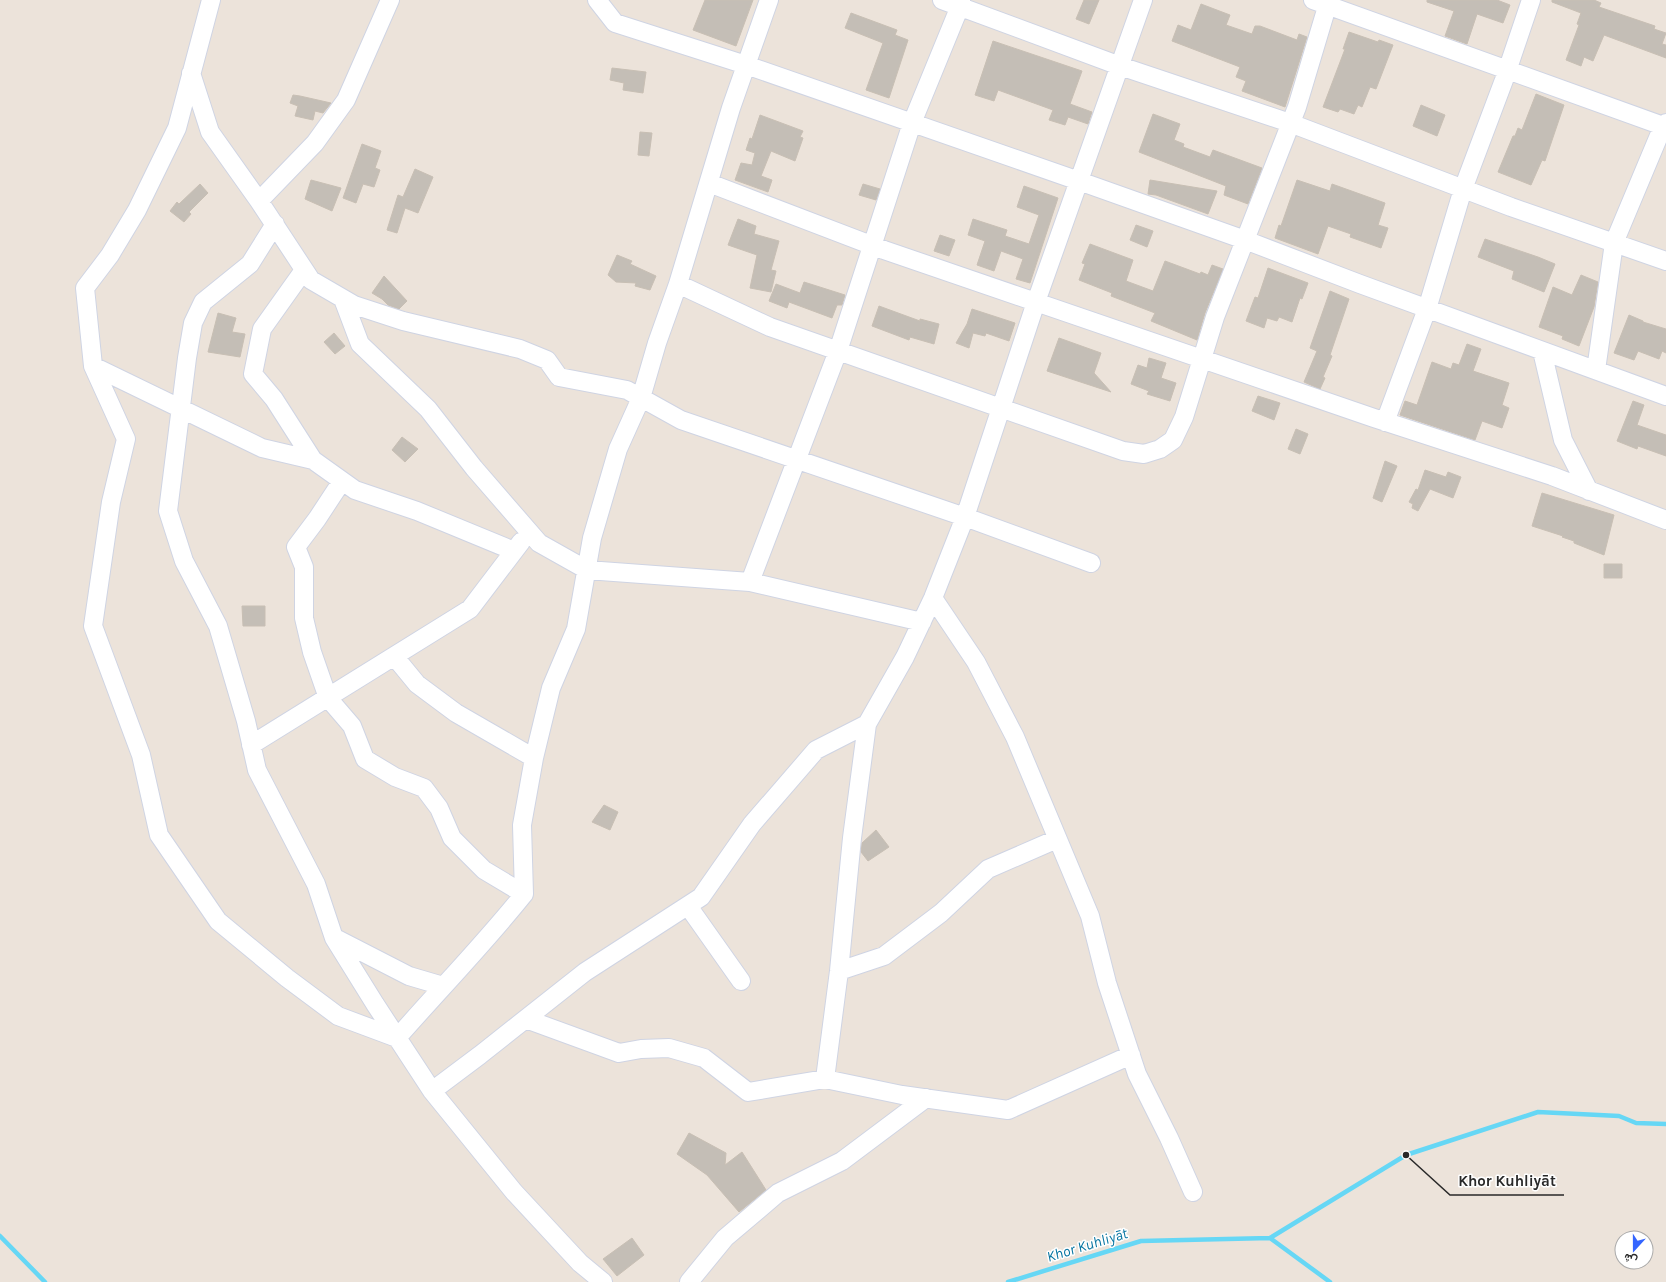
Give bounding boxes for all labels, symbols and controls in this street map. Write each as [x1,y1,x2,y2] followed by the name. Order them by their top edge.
[1450,1168,1564,1195] callout: Khor Kuhliyāt
[1458,1172,1556,1190] text: Khor Kuhliyāt
[1044,1224,1131,1266] water label: Khor Kuhliyāt
[1614,1230,1654,1270] north arrow
[1622,1250,1639,1267] text: ش

